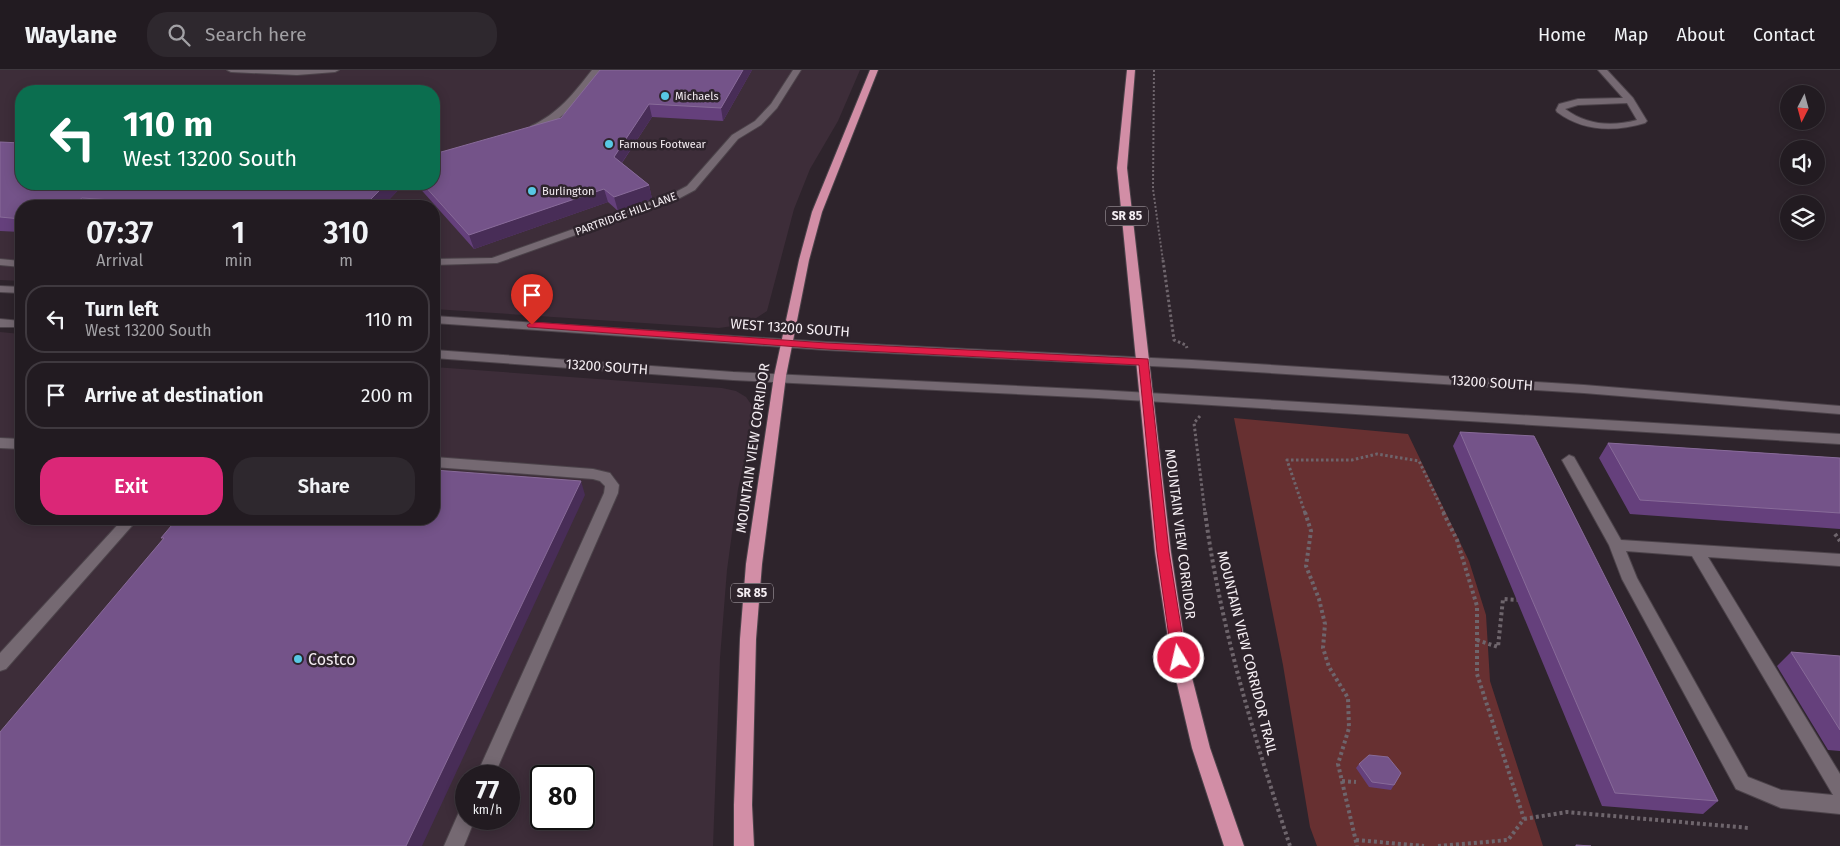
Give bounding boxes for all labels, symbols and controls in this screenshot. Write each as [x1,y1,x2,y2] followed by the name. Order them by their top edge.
[147,12,497,57] search box
[25,21,117,49] text: Waylane
[165,21,193,49] icon: search
[205,23,307,46] text: Search here
[1538,24,1586,46] text: Home
[1614,24,1648,46] text: Map
[1676,24,1725,46] text: About
[1753,24,1815,46] text: Contact
[1780,85,1825,130] north arrow
[1780,85,1825,240] map controls
[659,90,671,102] marker: Michaels
[675,90,719,103] place label: Michaels
[123,103,213,145] text: 110 m
[40,105,105,170] icon: left
[603,138,615,150] marker: Famous Footwear
[619,138,707,151] place label: Famous Footwear
[1780,140,1825,185] button: sound
[123,145,297,172] text: West 13200 South
[526,185,538,197] marker: Burlington
[542,185,595,198] place label: Burlington
[574,190,678,238] street label: PARTRIDGE HILL LANE
[1780,195,1825,240] button: layers
[1106,206,1148,226] road number: SR 85
[86,215,153,251] text: 07:37
[231,215,245,251] text: 1
[323,215,369,251] text: 310
[96,251,143,270] text: Arrival
[224,251,252,270] text: min
[339,251,353,270] text: m
[511,274,553,325] pin
[518,281,546,309] icon: arrive
[85,298,159,321] text: Turn left
[42,305,70,333] icon: left
[365,308,413,331] text: 110 m
[730,315,850,341] street label: WEST 13200 SOUTH
[85,321,212,340] text: West 13200 South
[565,356,649,378] street label: 13200 SOUTH
[733,361,773,534] street label: MOUNTAIN VIEW CORRIDOR
[1450,372,1534,394] street label: 13200 SOUTH
[42,381,70,409] icon: arrive
[85,384,264,407] text: Arrive at destination
[361,384,413,407] text: 200 m
[1161,448,1199,621] street label: MOUNTAIN VIEW CORRIDOR
[40,457,223,515] button: Exit
[233,457,415,515] button: Share
[1213,549,1281,757] street label: MOUNTAIN VIEW CORRIDOR TRAIL
[731,584,773,602] road number: SR 85
[1152,631,1204,683] position arrow
[308,650,356,669] place label: Costco
[292,653,304,665] marker: Costco
[530,765,595,830] speed limit sign: 80
[476,776,499,806] text: 77
[473,803,502,817] text: km/h

